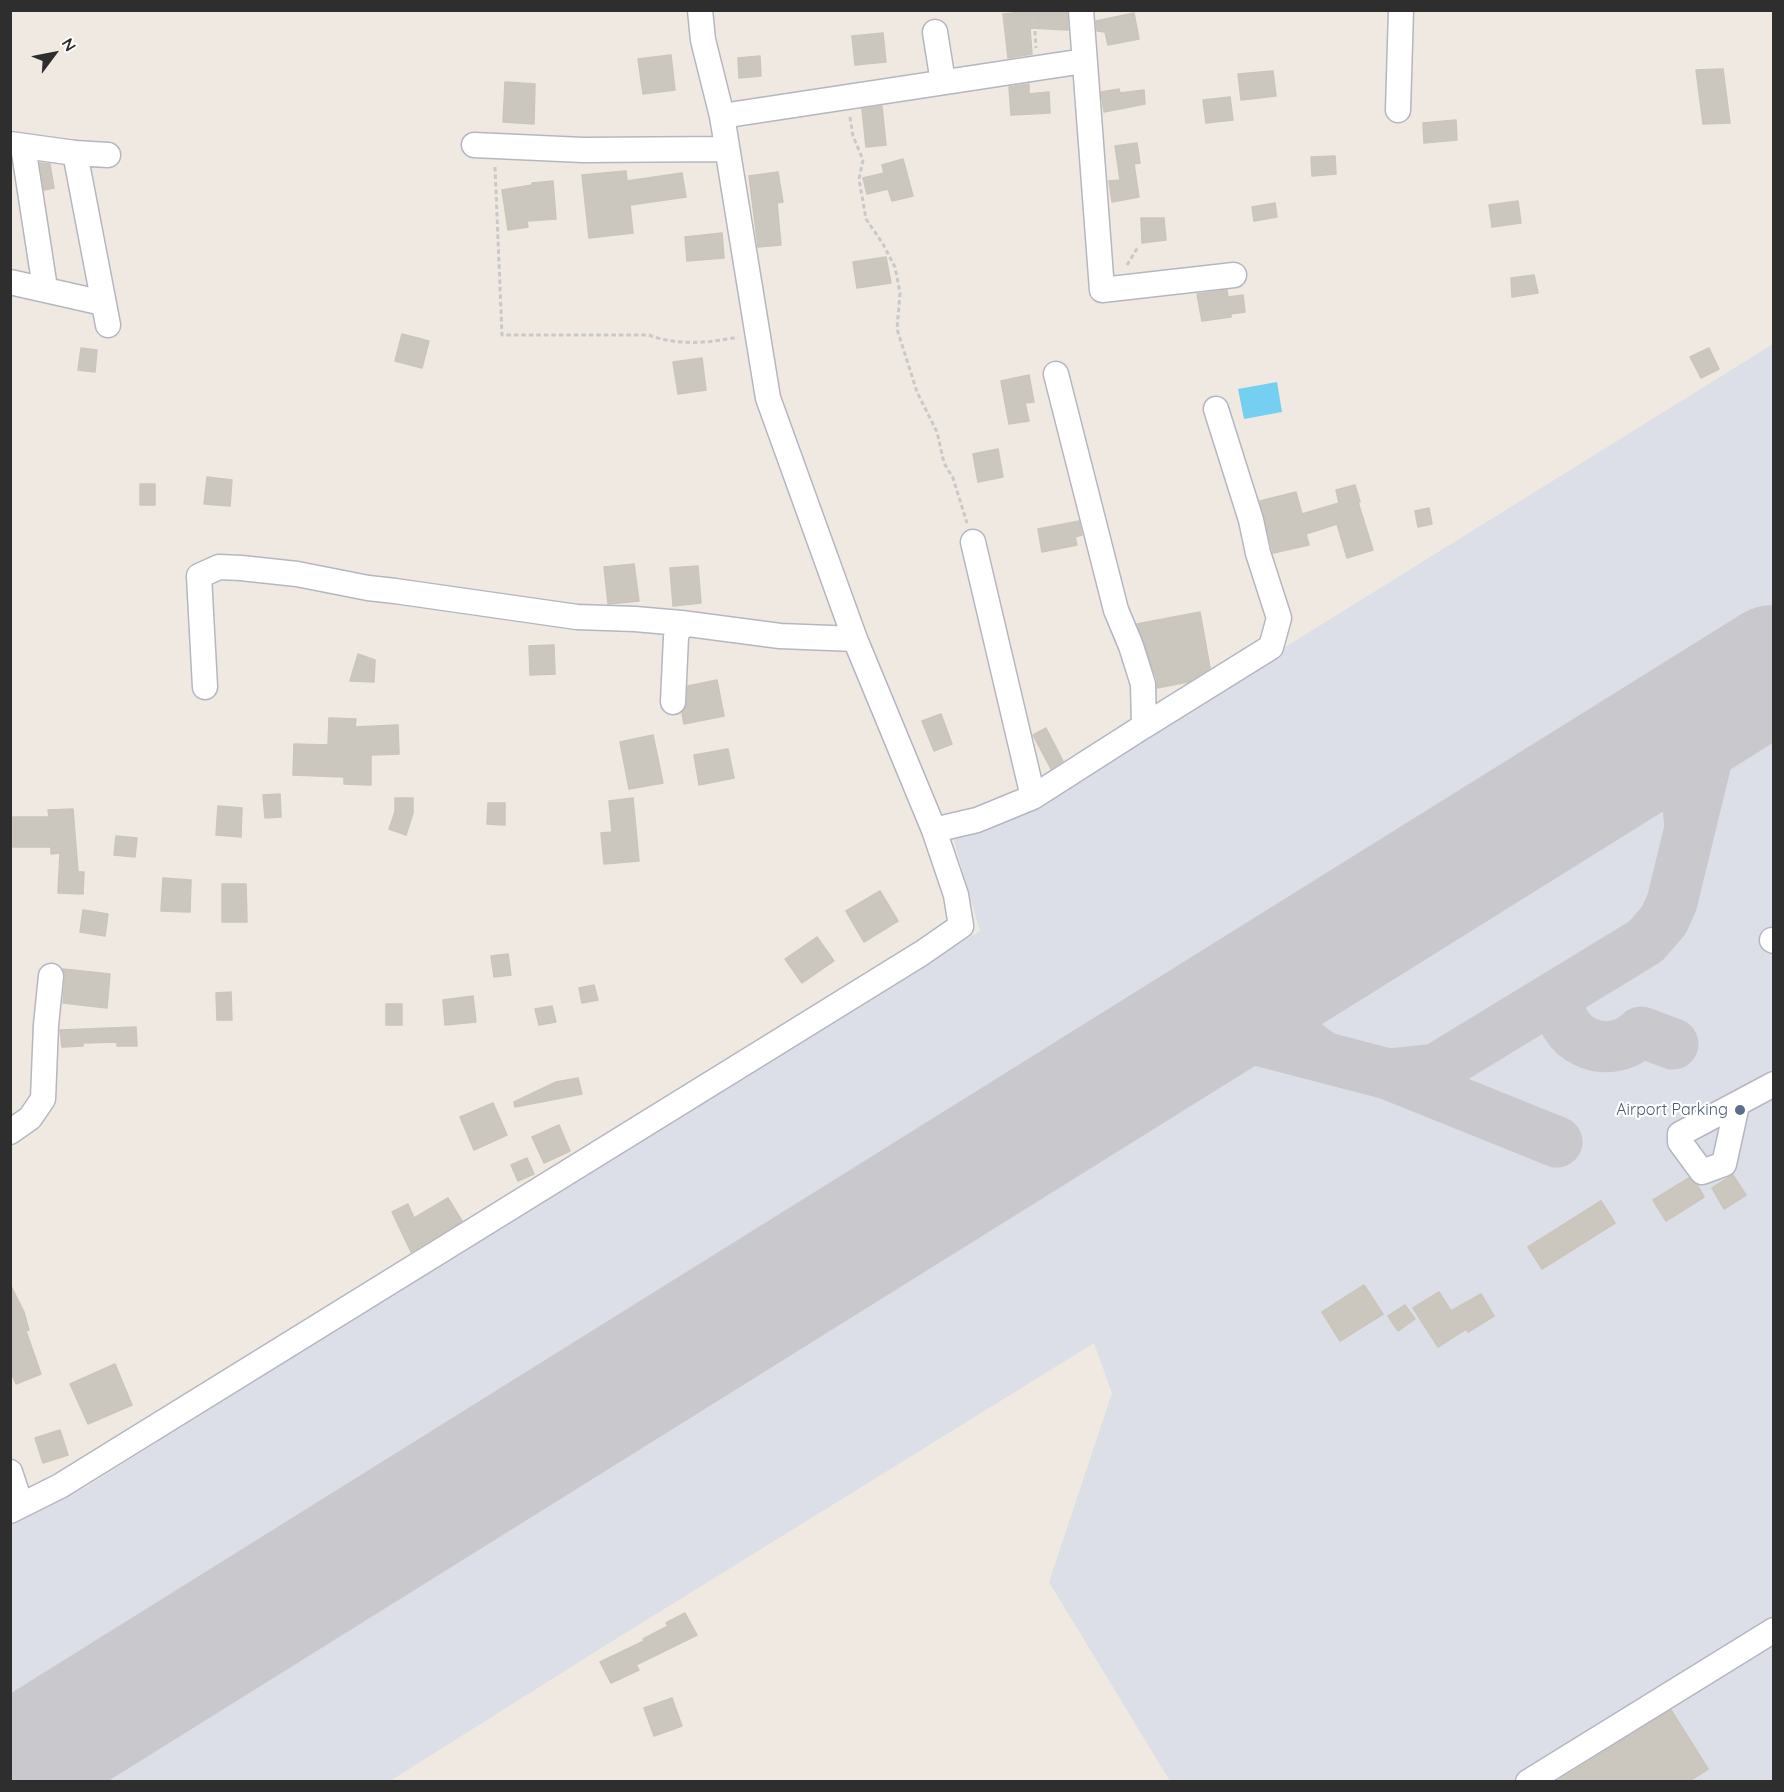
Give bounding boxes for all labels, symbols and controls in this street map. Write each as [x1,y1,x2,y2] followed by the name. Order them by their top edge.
[24,24,84,84] north arrow
[58,34,81,55] text: N
[1616,1100,1728,1120] place label: Airport Parking
[1733,1103,1747,1117] marker: Airport Parking

